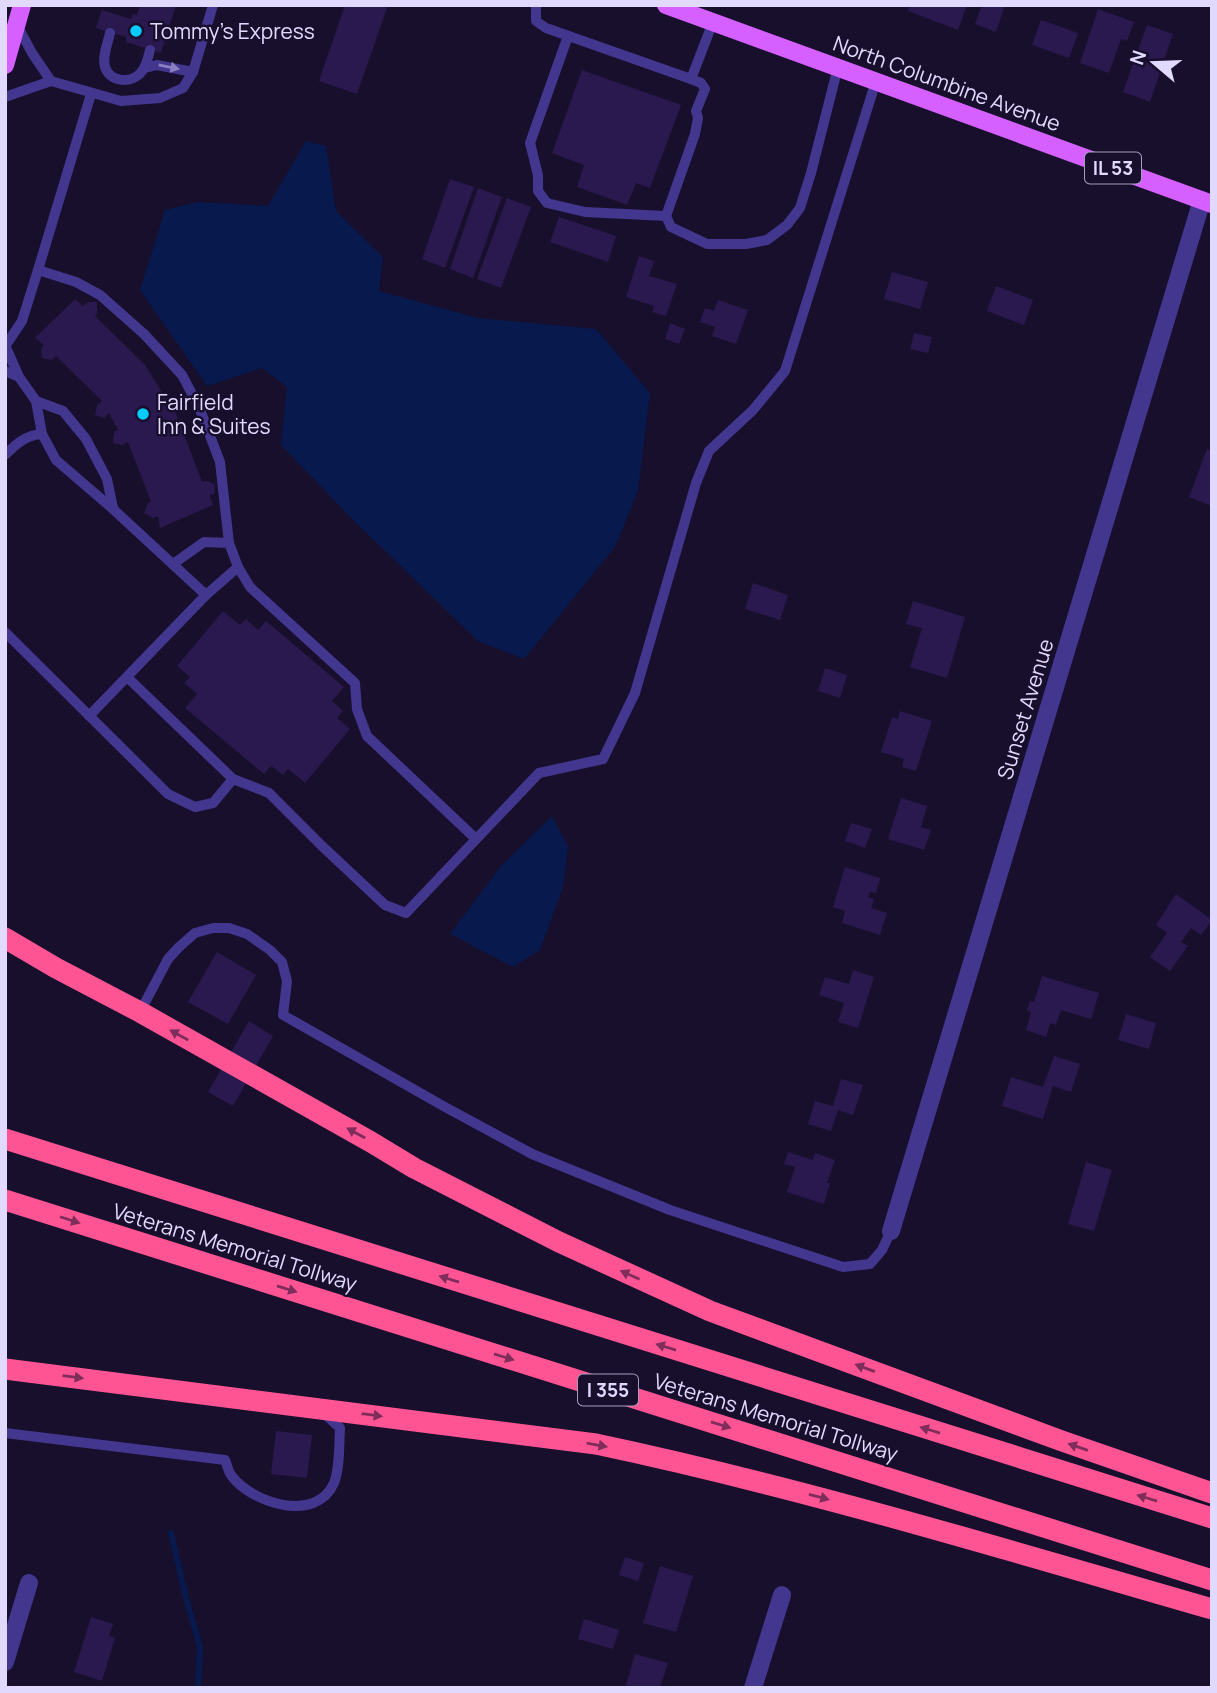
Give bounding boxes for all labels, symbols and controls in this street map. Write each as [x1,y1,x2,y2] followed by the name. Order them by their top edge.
[150,17,315,45] place label: Tommy's Express
[128,23,144,39] marker: Tommy's Express
[1119,28,1189,98] north arrow
[829,29,1065,137] street label: North Columbine Avenue
[1123,47,1152,68] text: N
[158,62,180,73] one-way arrow
[1085,152,1141,184] road number: IL 53
[157,388,271,440] place label: Fairfield Inn & Suites
[135,406,151,422] marker: Fairfield Inn & Suites
[990,635,1060,783] street label: Sunset Avenue
[170,1029,189,1041] one-way arrow
[346,1127,366,1139] one-way arrow
[109,1196,361,1298] street label: Veterans Memorial Tollway
[60,1216,81,1226] one-way arrow
[620,1269,641,1280] one-way arrow
[438,1273,459,1283] one-way arrow
[277,1284,298,1295] one-way arrow
[655,1341,676,1351] one-way arrow
[494,1353,515,1363] one-way arrow
[854,1362,875,1373] one-way arrow
[650,1366,902,1468] street label: Veterans Memorial Tollway
[62,1372,84,1383] one-way arrow
[578,1374,638,1406] road number: I 355
[361,1410,383,1421] one-way arrow
[711,1421,732,1431] one-way arrow
[919,1424,940,1434] one-way arrow
[586,1439,608,1450] one-way arrow
[1067,1441,1088,1452] one-way arrow
[808,1492,830,1503] one-way arrow
[1136,1492,1157,1502] one-way arrow

